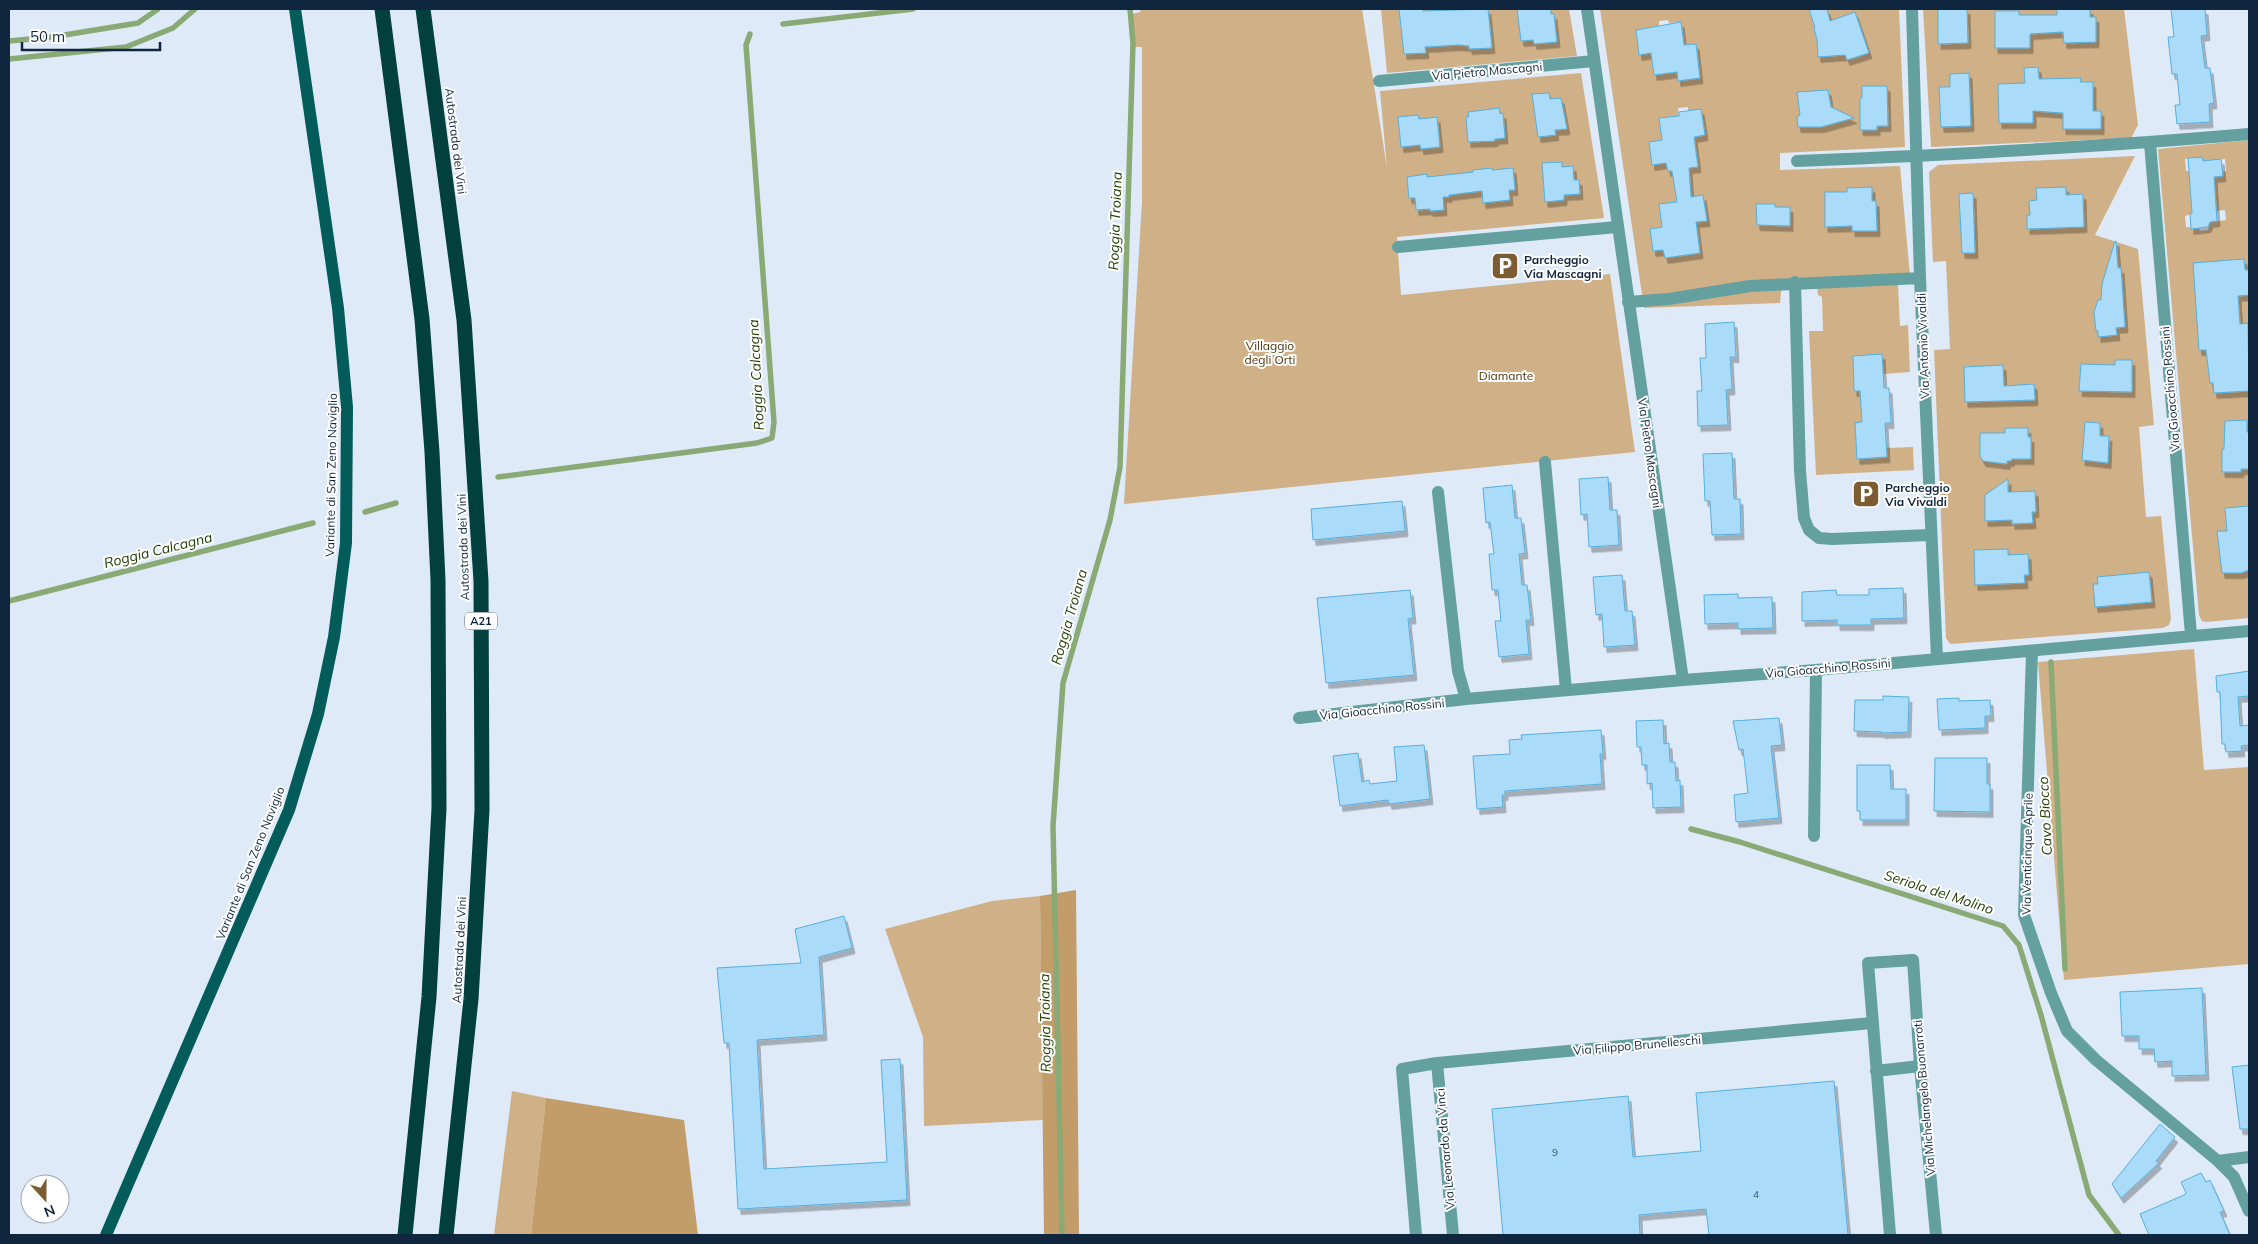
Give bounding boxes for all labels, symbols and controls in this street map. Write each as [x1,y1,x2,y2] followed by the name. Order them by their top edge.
[22,20,160,52] scale bar
[30,27,65,46] text: 50 m
[1431,59,1543,83] street label: Via Pietro Mascagni
[442,87,470,195] street label: Autostrada dei Vini
[1104,171,1126,271] water label: Roggia Troiana
[1490,251,1520,281] parking icon: Parcheggio Via Mascagni
[1523,252,1602,281] place label: Parcheggio Via Mascagni
[1914,293,1932,399] street label: Via Antonio Vivaldi
[744,319,768,431] water label: Roggia Calcagna
[2157,326,2183,452] street label: Via Gioacchino Rossini
[1245,338,1296,367] park label: Villaggio degli Orti
[1479,368,1533,383] park label: Diamante
[322,393,340,557] street label: Variante di San Zeno Naviglio
[1635,397,1665,509] street label: Via Pietro Mascagni
[1851,479,1881,509] parking icon: Parcheggio Via Vivaldi
[1884,480,1950,509] place label: Parcheggio Via Vivaldi
[454,493,472,601] street label: Autostrada dei Vini
[102,528,214,572] water label: Roggia Calcagna
[1047,567,1091,667] water label: Roggia Troiana
[465,612,497,630] road number: A21
[1765,655,1891,681] street label: Via Gioacchino Rossini
[1319,695,1445,723] street label: Via Gioacchino Rossini
[2034,776,2056,856] water label: Cavo Biocco
[212,784,288,942] street label: Variante di San Zeno Naviglio
[2018,793,2036,915] street label: Via Venticinque Aprile
[1882,866,1996,918] water label: Seriola del Molino
[449,896,469,1004] street label: Autostrada dei Vini
[1035,974,1055,1072] water label: Roggia Troiana
[1910,1019,1938,1177] street label: Via Michelangelo Buonarroti
[1572,1032,1702,1058] street label: Via Filippo Brunelleschi
[1432,1088,1458,1210] street label: Via Leonardo da Vinci
[1552,1146,1558,1159] house number: 9
[20,1174,70,1224] north arrow
[1753,1188,1759,1201] house number: 4
[41,1201,58,1221] text: N

